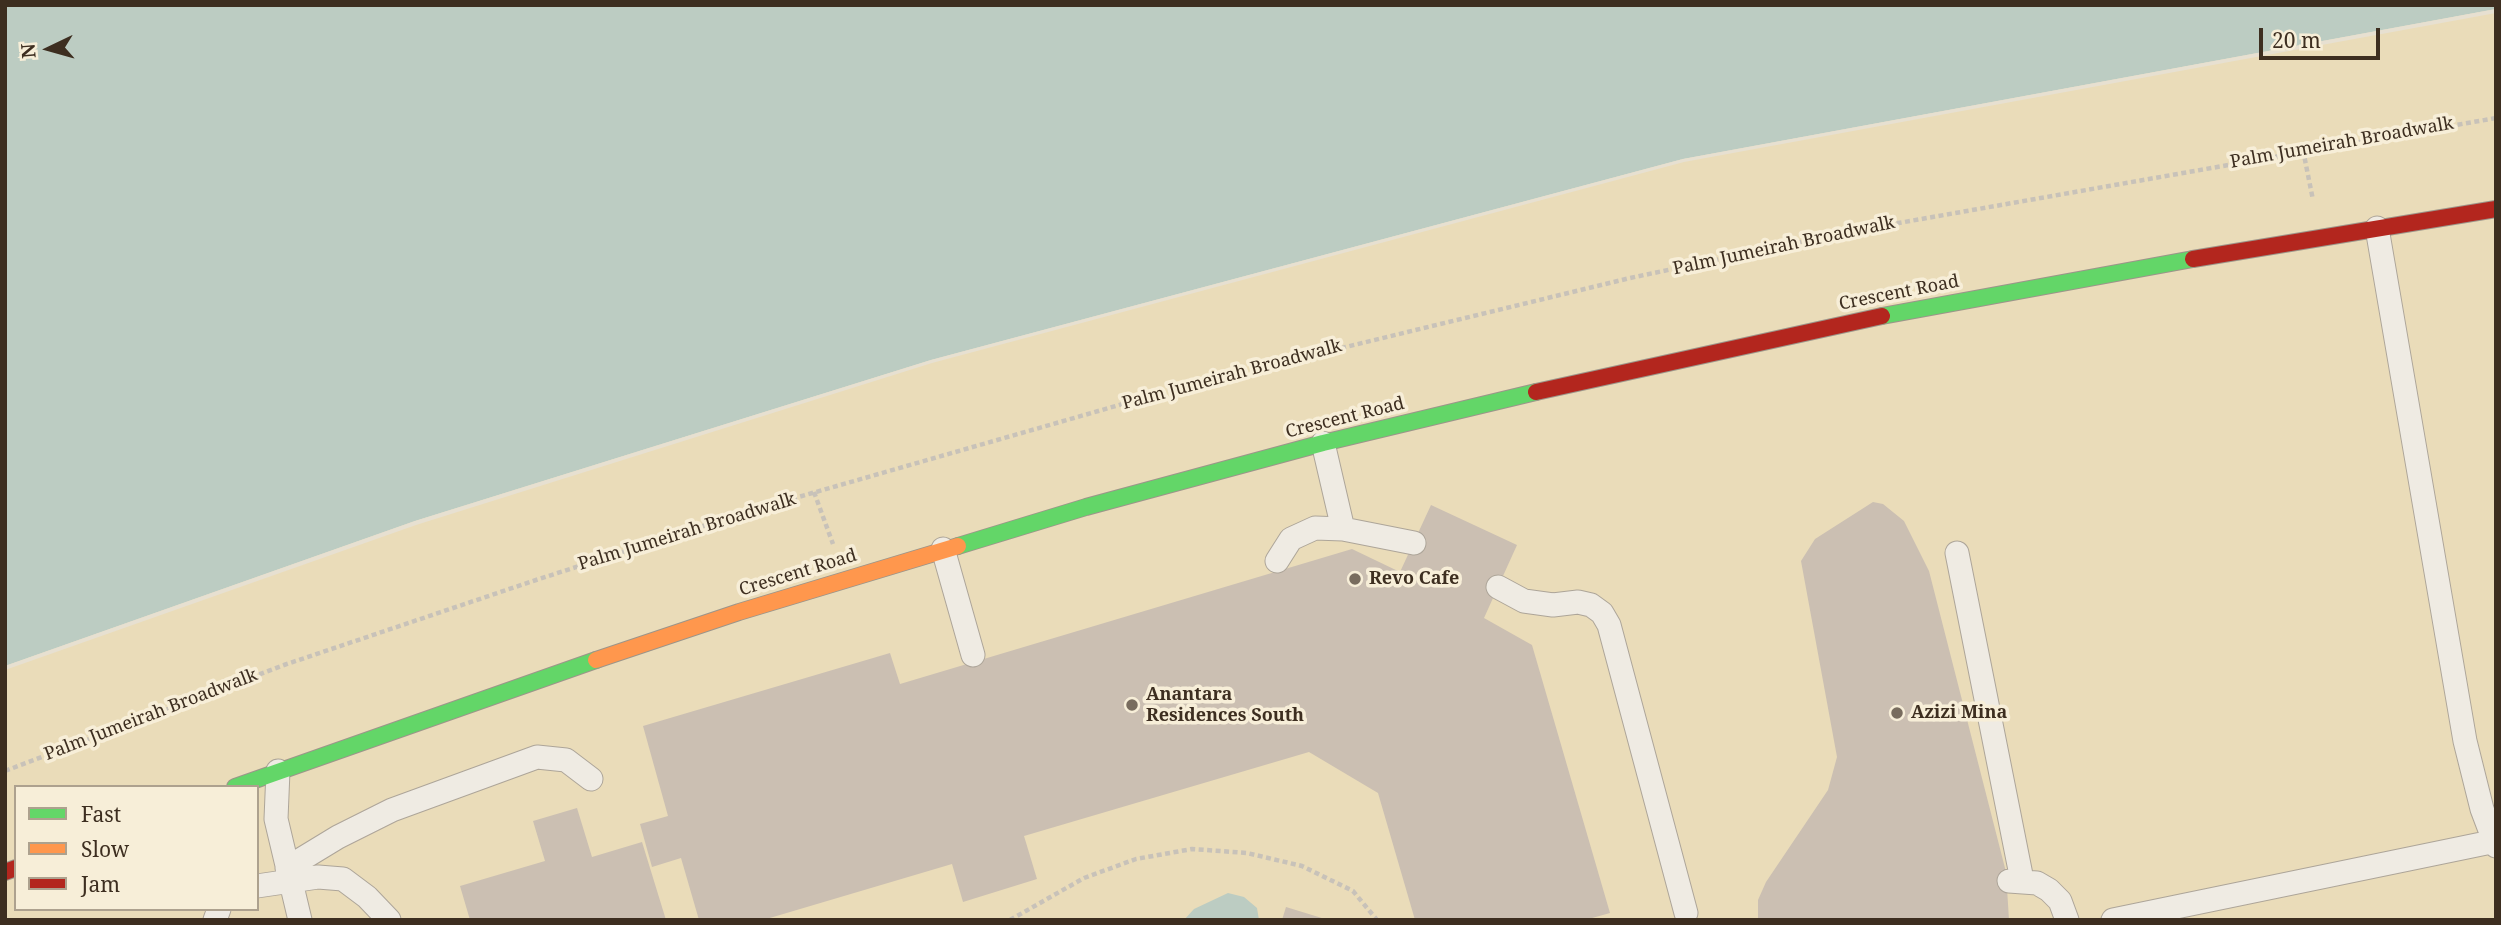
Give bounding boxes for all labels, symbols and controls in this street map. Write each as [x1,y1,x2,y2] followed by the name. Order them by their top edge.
[14,14,84,84] north arrow
[2263,14,2384,58] scale bar
[2272,26,2321,54] text: 20 m
[14,42,42,59] text: N
[2229,113,2455,173] street label: Palm Jumeirah Broadwalk
[1671,212,1897,280] street label: Palm Jumeirah Broadwalk
[1837,271,1961,315] street label: Crescent Road
[1120,335,1344,415] street label: Palm Jumeirah Broadwalk
[1283,393,1407,443] street label: Crescent Road
[576,489,798,575] street label: Palm Jumeirah Broadwalk
[737,545,859,601] street label: Crescent Road
[1369,568,1459,590] place label: Revo Cafe
[1347,571,1363,587] marker: Revo Cafe
[41,664,261,766] street label: Palm Jumeirah Broadwalk
[1146,684,1304,726] place label: Anantara Residences South
[1124,697,1140,713] marker: Anantara Residences South
[1911,702,2007,724] place label: Azizi Mina
[1889,705,1905,721] marker: Azizi Mina
[14,785,259,911] legend
[81,800,121,828] text: Fast
[81,835,129,863] text: Slow
[81,870,120,898] text: Jam

